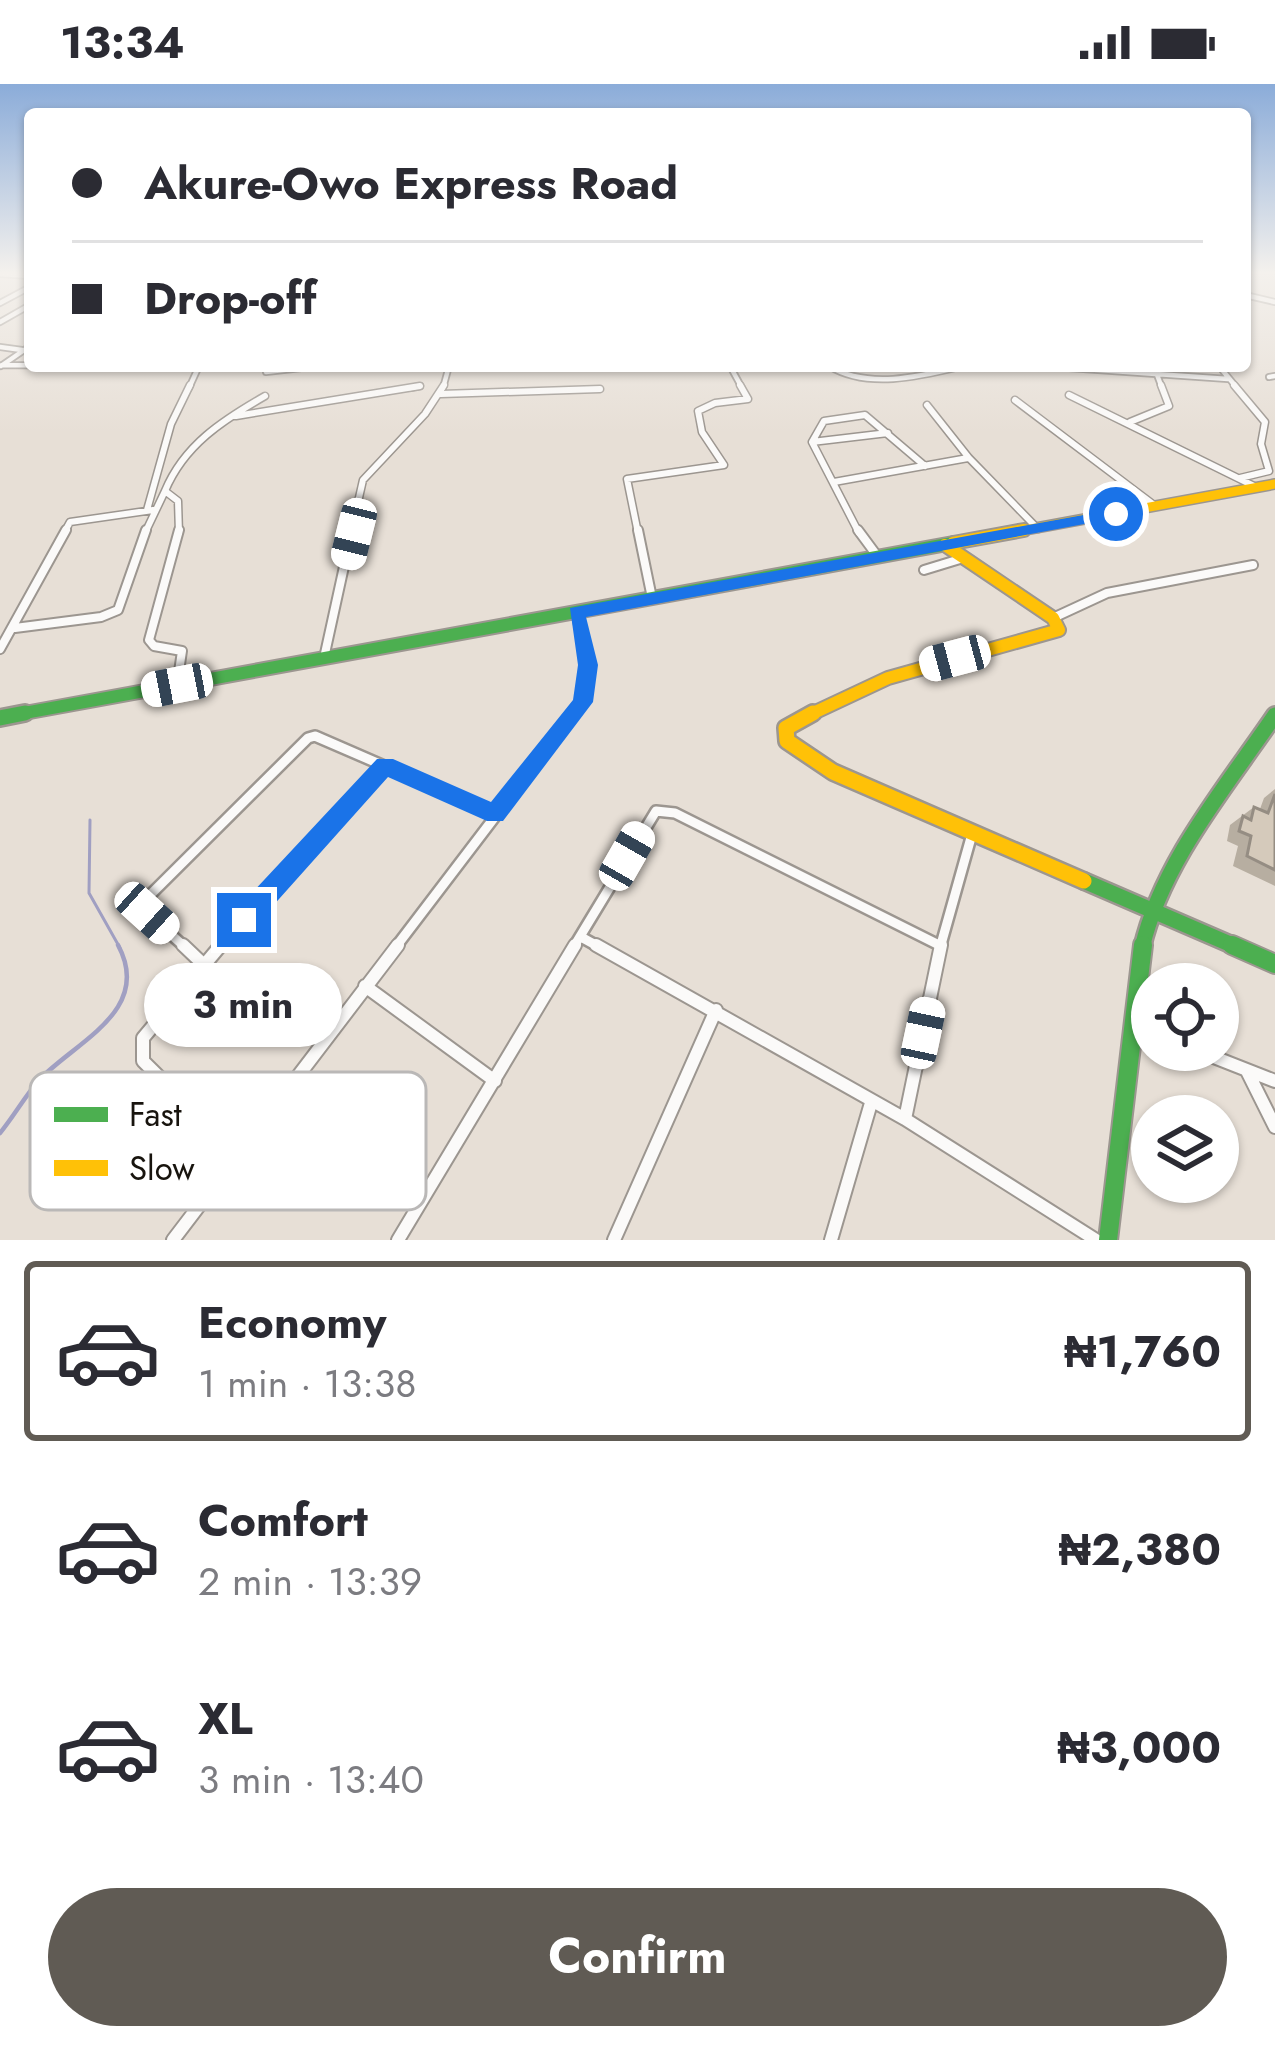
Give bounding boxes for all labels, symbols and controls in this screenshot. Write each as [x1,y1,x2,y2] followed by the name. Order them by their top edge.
[60,10,185,75] text: 13:34
[144,151,678,216] text: Akure-Owo Express Road
[144,266,317,331] text: Drop-off
[1089,487,1143,541] route start
[328,495,380,573] car
[916,631,994,685] car
[138,660,216,710] car
[593,816,661,896] car
[108,876,186,950] car
[217,893,271,947] route end
[145,962,343,1046] callout: 3 min
[1131,963,1239,1203] map controls
[1131,963,1239,1071] button: locate
[192,976,294,1033] text: 3 min
[898,994,948,1072] car
[30,1072,426,1210] legend
[129,1091,182,1138] text: Fast
[1131,1095,1239,1203] button: layers
[129,1145,195,1192] text: Slow
[198,1290,386,1355] text: Economy
[54,1297,162,1405] icon: car
[1064,1319,1221,1384] text: ₦1,760
[198,1355,417,1412] text: 1 min · 13:38
[198,1488,368,1553] text: Comfort
[54,1495,162,1603] icon: car
[1058,1517,1221,1582] text: ₦2,380
[198,1553,422,1610] text: 2 min · 13:39
[198,1686,253,1751] text: XL
[54,1693,162,1801] icon: car
[1057,1715,1221,1780] text: ₦3,000
[198,1751,424,1808] text: 3 min · 13:40
[48,1888,1227,2026] button: Confirm

